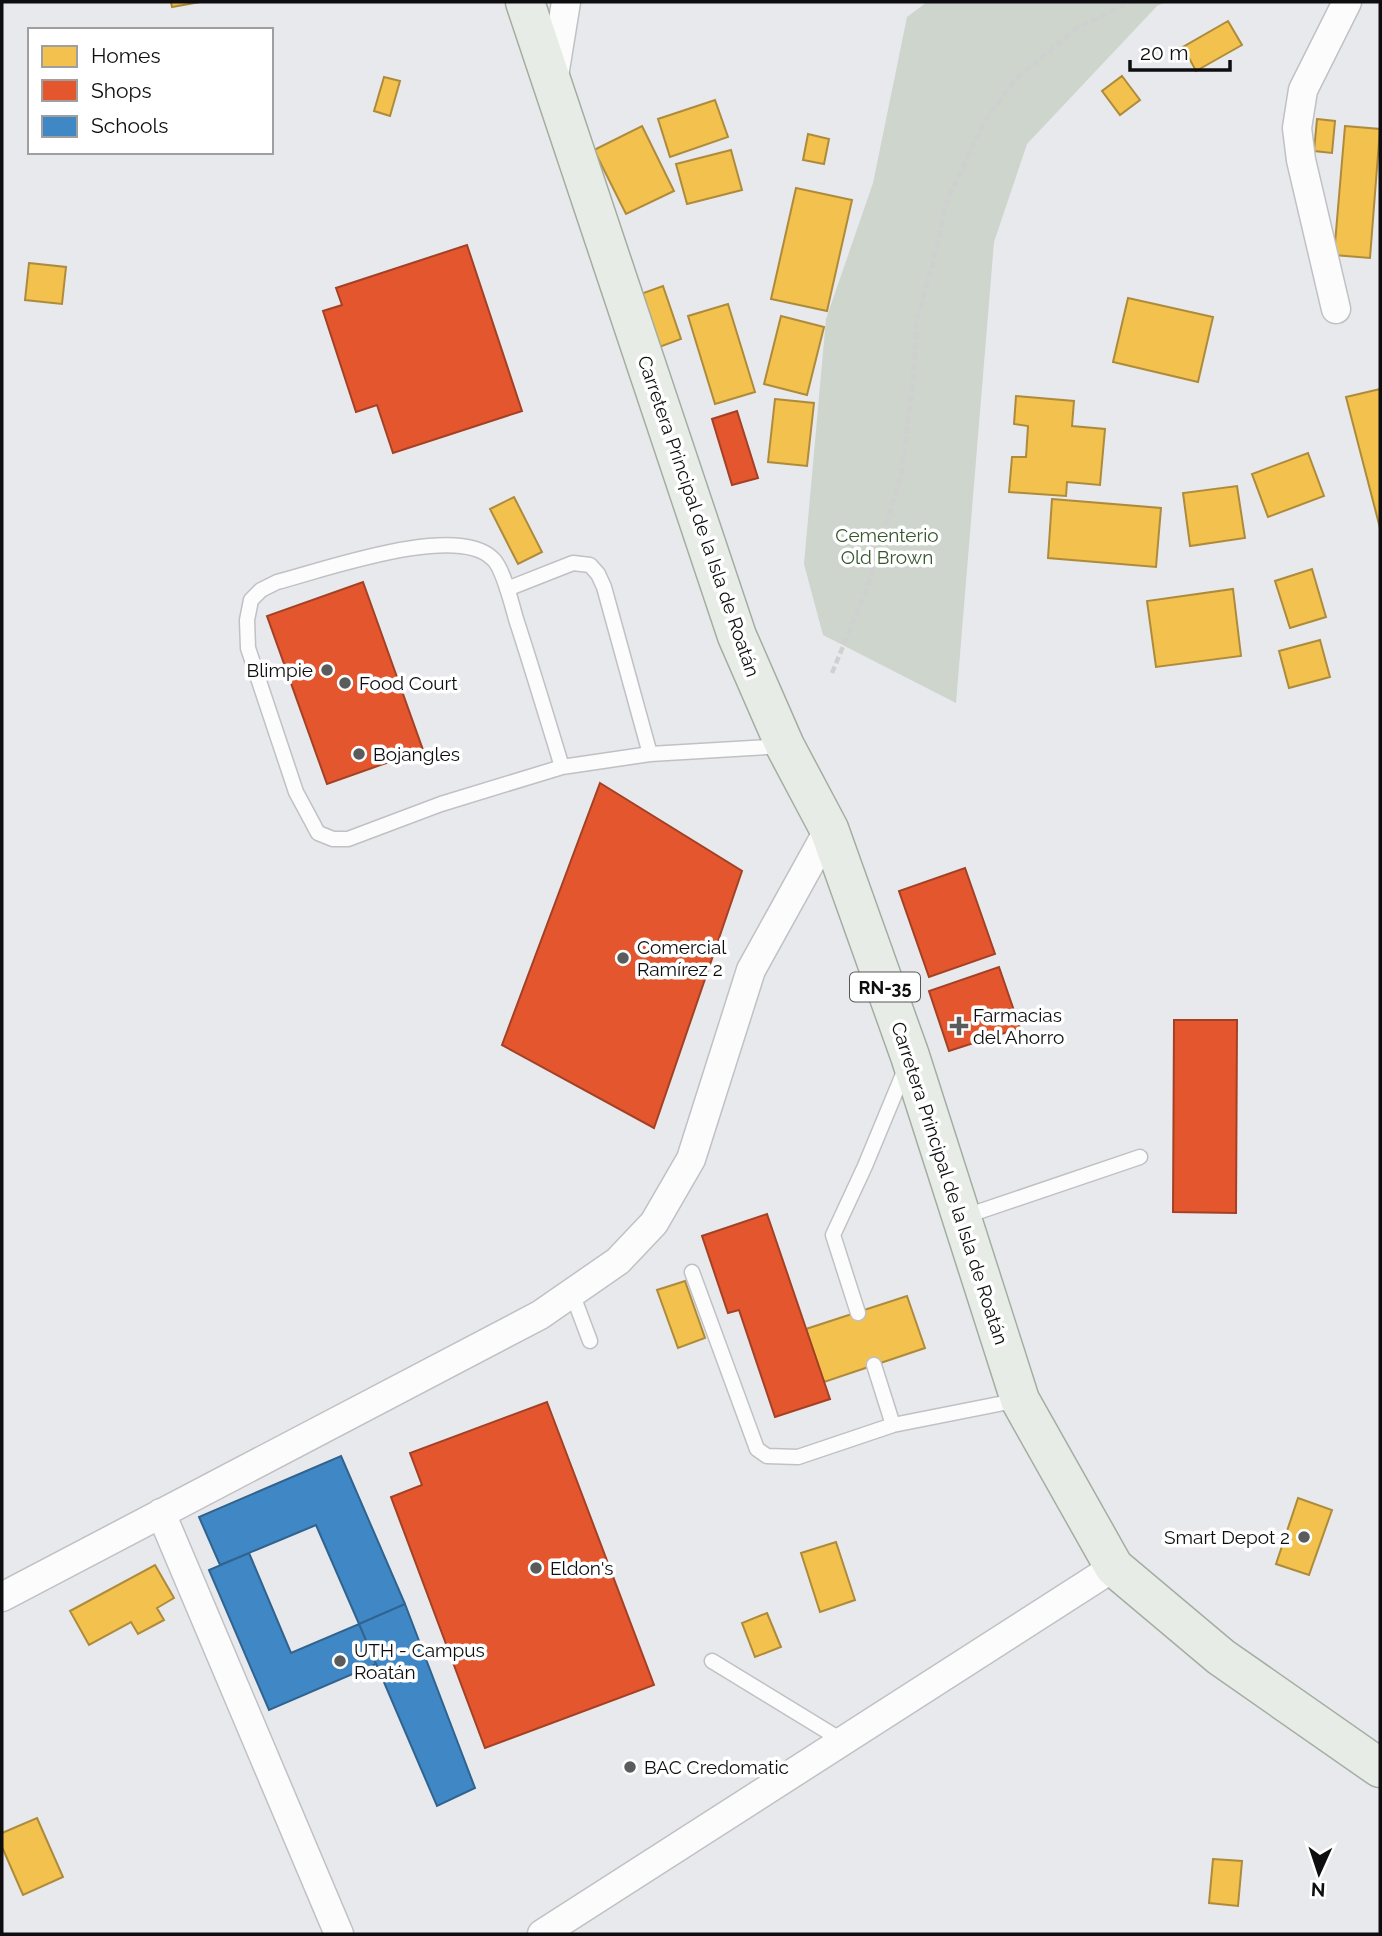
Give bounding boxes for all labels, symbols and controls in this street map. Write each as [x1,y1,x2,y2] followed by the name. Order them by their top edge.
[28,28,273,154] legend
[1130,28,1230,72] scale bar
[1140,40,1188,65] text: 20 m
[91,43,161,68] text: Homes
[91,78,152,103] text: Shops
[91,113,168,138] text: Schools
[634,353,764,679] street label: Carretera Principal de la Isla de Roatán
[835,524,939,568] park label: Cementerio Old Brown
[247,659,313,681] place label: Blimpie
[319,662,335,678] marker: Blimpie
[359,672,458,694] place label: Food Court
[337,675,353,691] marker: Food Court
[373,743,460,765] place label: Bojangles
[351,746,367,762] marker: Bojangles
[637,936,727,980] place label: Comercial Ramírez 2
[615,950,631,966] marker: Comercial Ramírez 2
[850,972,920,1002] road number: RN-35
[973,1004,1064,1048] place label: Farmacias del Ahorro
[951,1018,967,1034] marker: Farmacias del Ahorro
[887,1019,1013,1347] street label: Carretera Principal de la Isla de Roatán
[1164,1526,1290,1548] place label: Smart Depot 2
[1296,1529,1312,1545] marker: Smart Depot 2
[550,1557,614,1579] place label: Eldon's
[528,1560,544,1576] marker: Eldon's
[354,1639,485,1683] place label: UTH - Campus Roatán
[332,1653,348,1669] marker: UTH - Campus Roatán
[644,1756,789,1778] place label: BAC Credomatic
[622,1759,638,1775] marker: BAC Credomatic
[1284,1838,1354,1908] north arrow
[1310,1879,1326,1901] text: N

